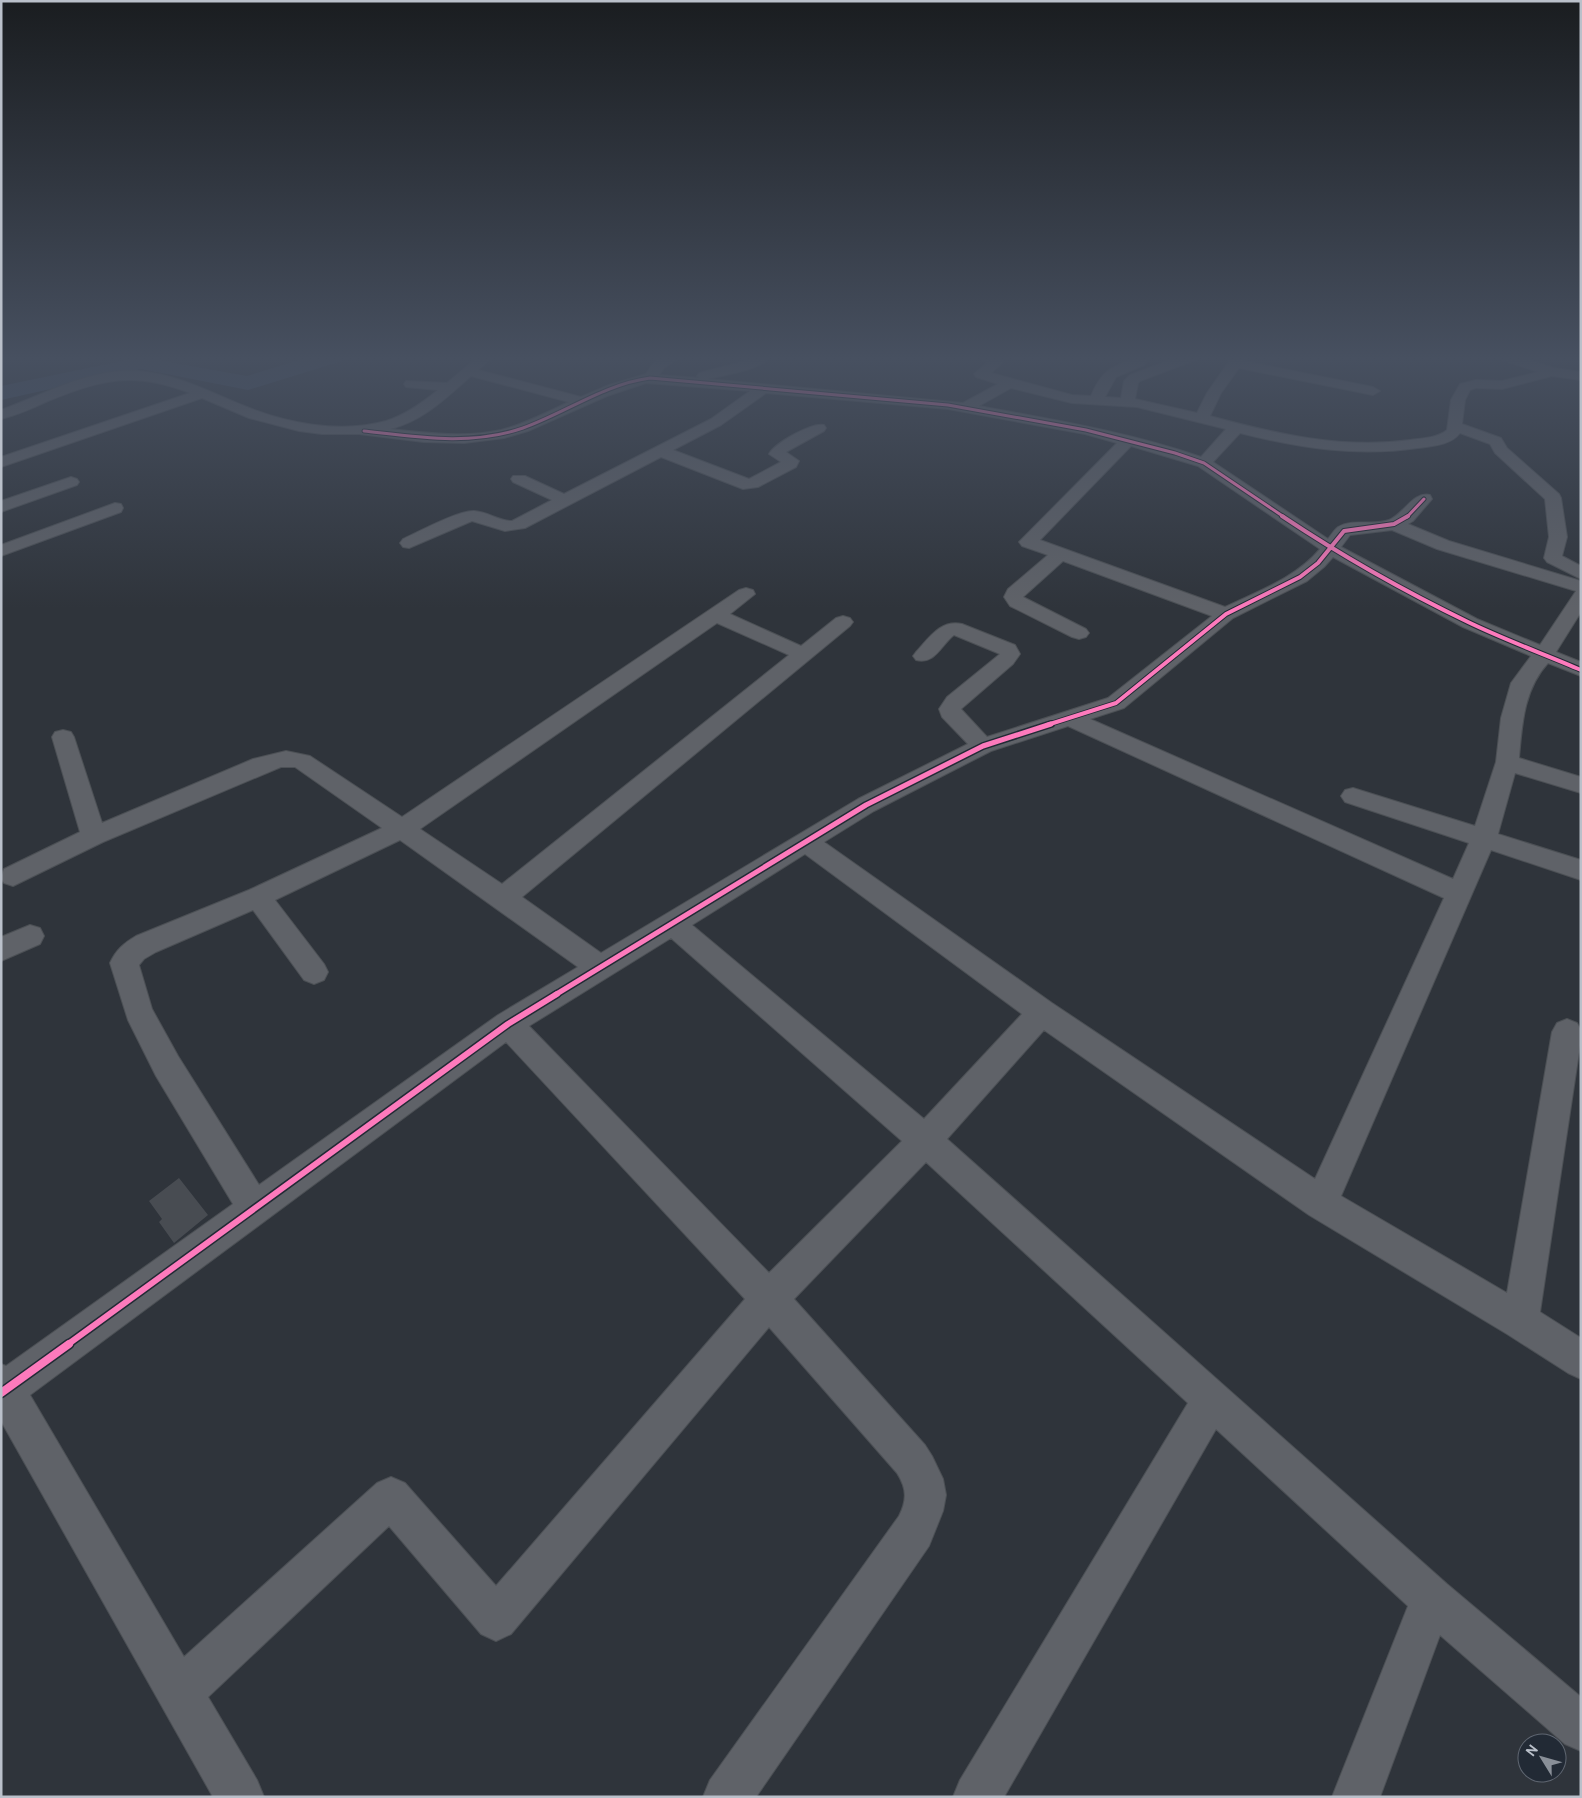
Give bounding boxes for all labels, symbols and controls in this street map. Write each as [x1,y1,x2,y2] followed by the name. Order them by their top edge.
[1517,1733,1567,1783] north arrow
[1521,1741,1542,1760] text: N

